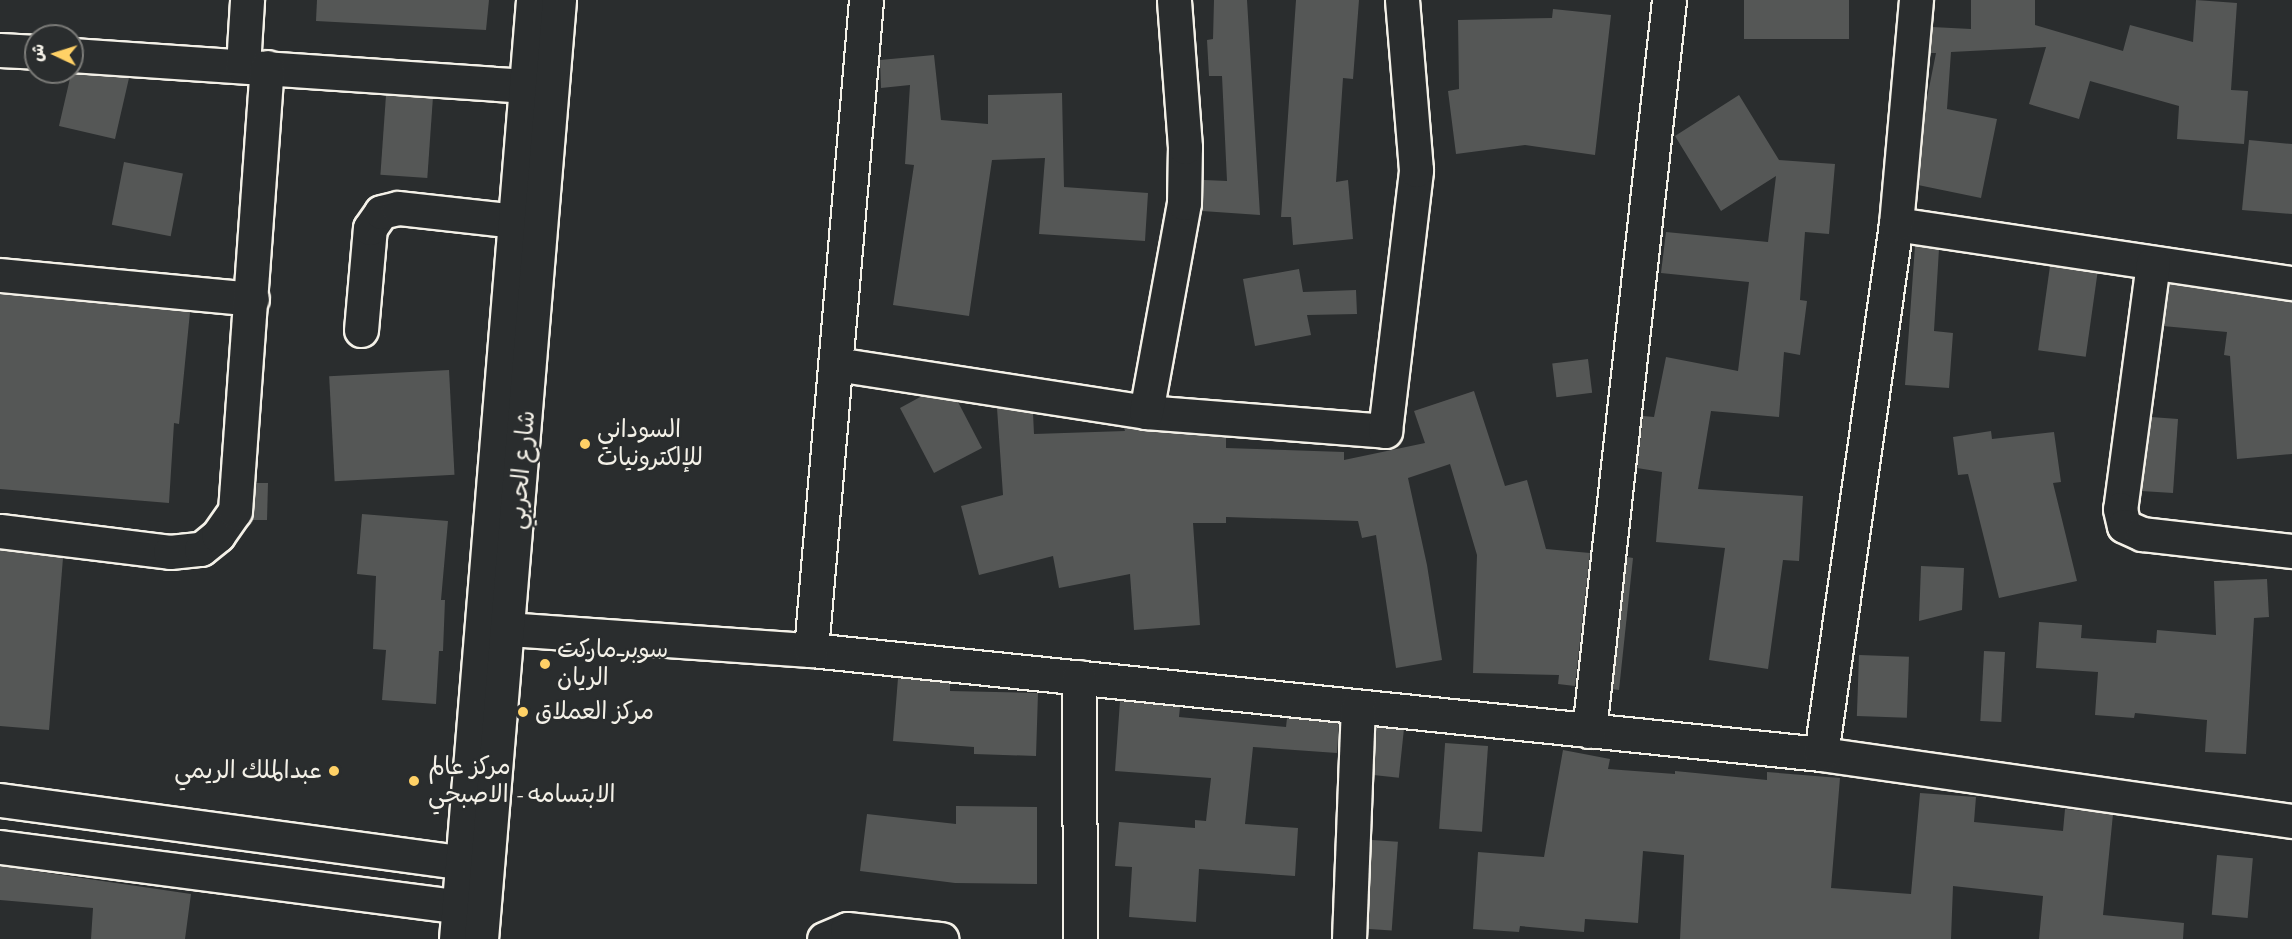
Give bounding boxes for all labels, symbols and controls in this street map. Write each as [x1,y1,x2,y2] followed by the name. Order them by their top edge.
[24,24,84,84] north arrow
[27,43,49,62] text: ش
[502,409,542,531] street label: شارع الحربي
[597,416,703,472] place label: السوداني للإلكترونيات
[578,437,592,451] marker: السوداني للإلكترونيات
[557,636,668,692] place label: سوبر ماركت الريان
[538,657,552,671] marker: سوبر ماركت الريان
[535,698,654,726] place label: مركز العملاق
[516,705,530,719] marker: مركز العملاق
[428,753,616,809] place label: مركز عالم الابتسامه - الاصبحي
[174,757,322,785] place label: عبدالملك الريمي
[327,764,341,778] marker: عبدالملك الريمي
[405,772,423,790] marker: مركز عالم الابتسامه - الاصبحي

